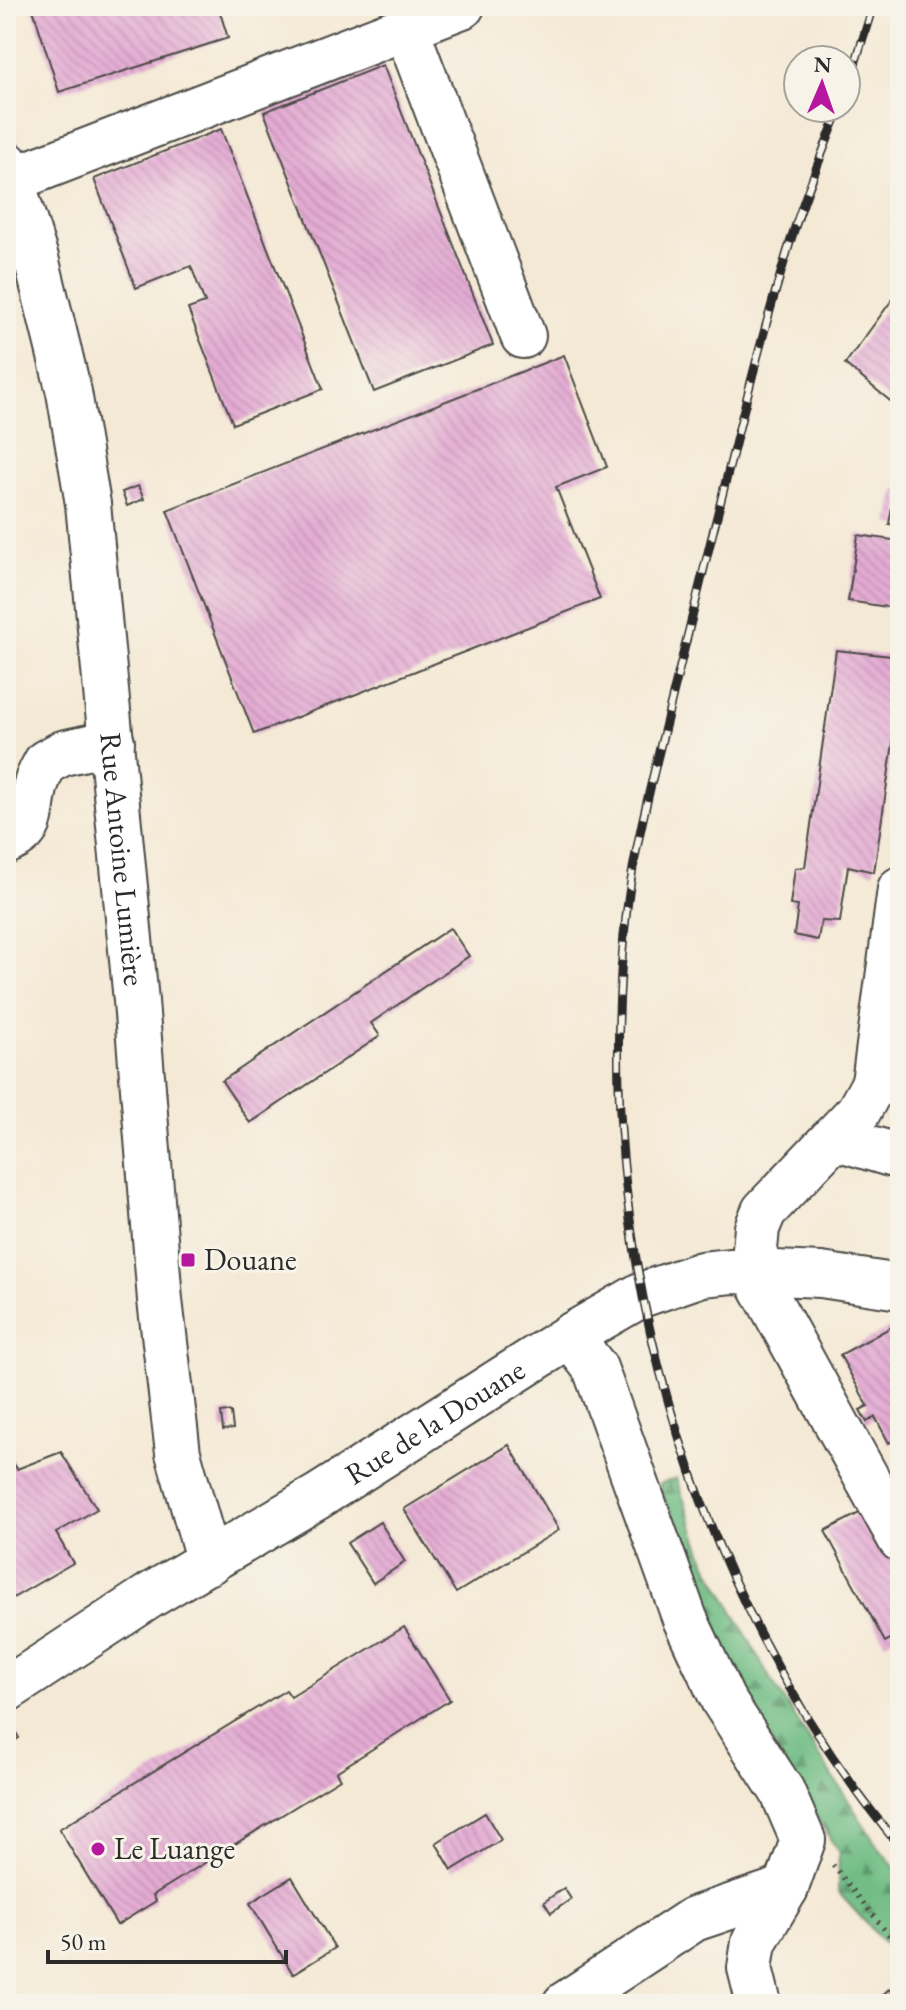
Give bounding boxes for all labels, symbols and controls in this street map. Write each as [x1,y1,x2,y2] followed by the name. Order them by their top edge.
[782,44,862,124] north arrow
[813,50,832,79] text: N
[91,731,154,987] street label: Rue Antoine Lumière
[204,1240,297,1279] place label: Douane
[179,1251,197,1269] marker: Douane
[338,1350,532,1493] street label: Rue de la Douane
[114,1829,235,1868] place label: Le Luange
[89,1840,107,1858] marker: Le Luange
[48,1914,286,1964] scale bar
[60,1926,107,1957] text: 50 m

